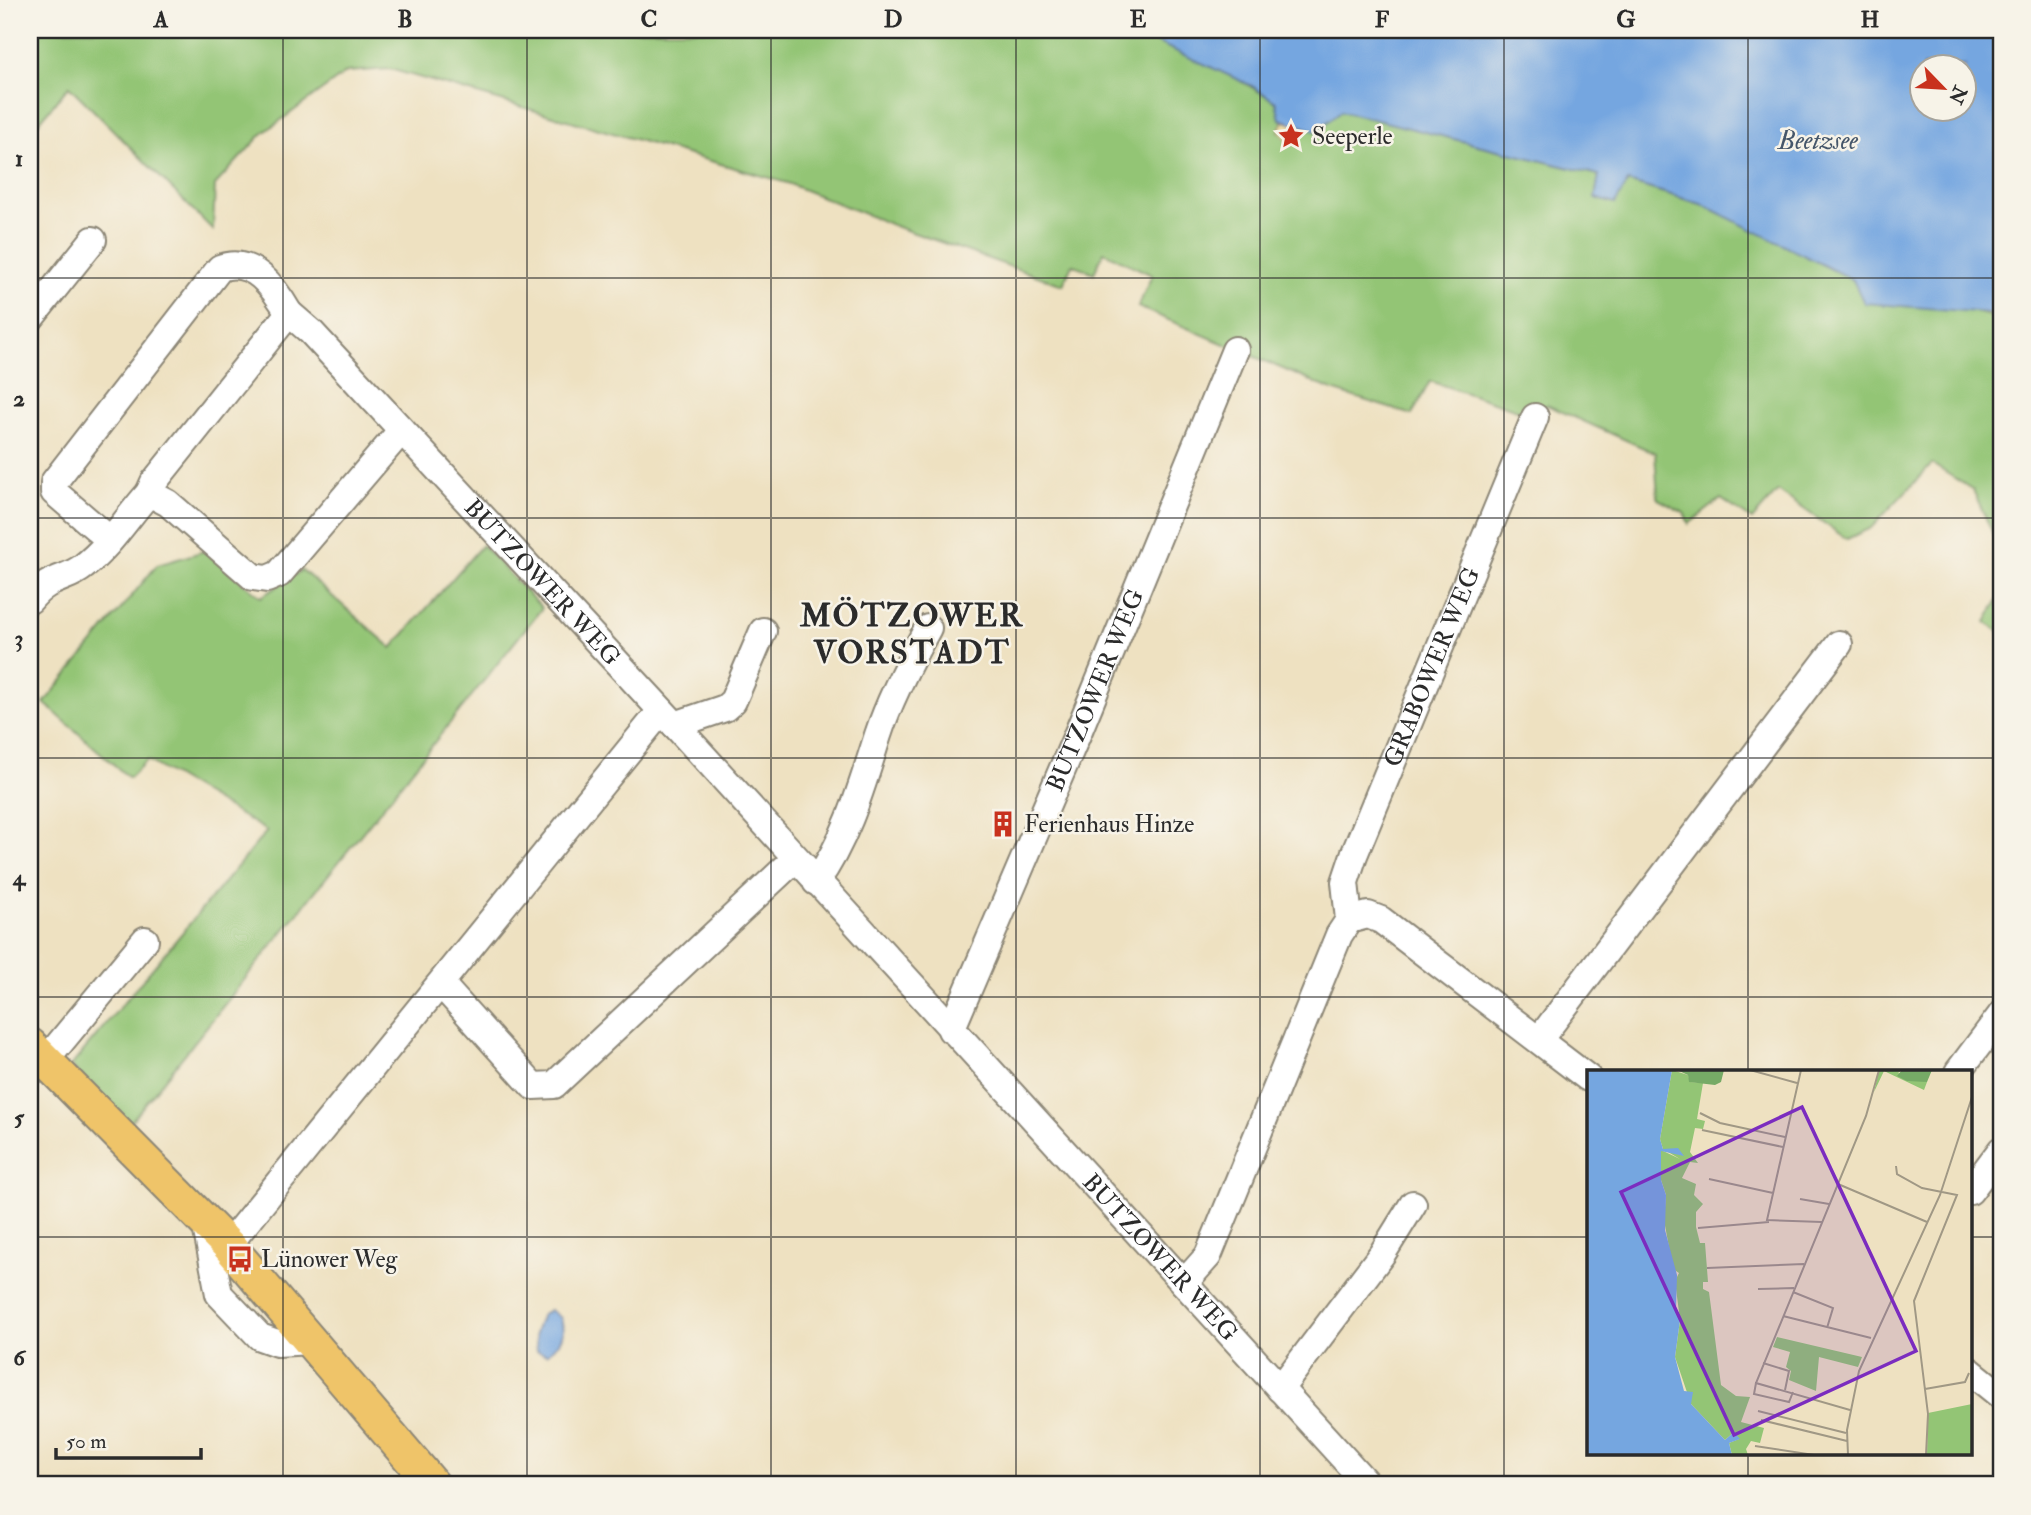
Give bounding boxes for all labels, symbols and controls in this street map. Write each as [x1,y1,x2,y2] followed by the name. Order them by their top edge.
[153,5,169,34] text: A
[397,5,413,34] text: B
[641,5,657,34] text: C
[884,5,902,34] text: D
[1130,5,1147,34] text: E
[1375,5,1390,34] text: F
[1616,5,1636,34] text: G
[1861,5,1880,34] text: H
[1909,52,1979,122] north arrow
[1943,81,1972,108] text: N
[1276,121,1306,151] place icon: Seeperle
[1312,121,1393,152] place label: Seeperle
[1776,125,1858,157] water label: Beetzsee
[15,144,23,173] text: 1
[13,384,25,413] text: 2
[458,493,627,672] street label: BUTZOWER WEG
[1377,563,1487,772] street label: GRABOWER WEG
[1040,585,1151,796] street label: BUTZOWER WEG
[799,596,1024,673] district label: MÖTZOWER VORSTADT
[15,624,23,653] text: 3
[988,809,1018,839] building icon: Ferienhaus Hinze
[1024,809,1194,840] place label: Ferienhaus Hinze
[12,863,27,892] text: 4
[1587,1070,1972,1456] inset map
[14,1103,25,1132] text: 5
[1076,1167,1244,1348] street label: BUTZOWER WEG
[225,1244,255,1274] bus stop icon: Lünower Weg
[261,1244,399,1275] place label: Lünower Weg
[13,1343,27,1372] text: 6
[56,1417,201,1461] scale bar
[66,1428,107,1455] text: 50 m

